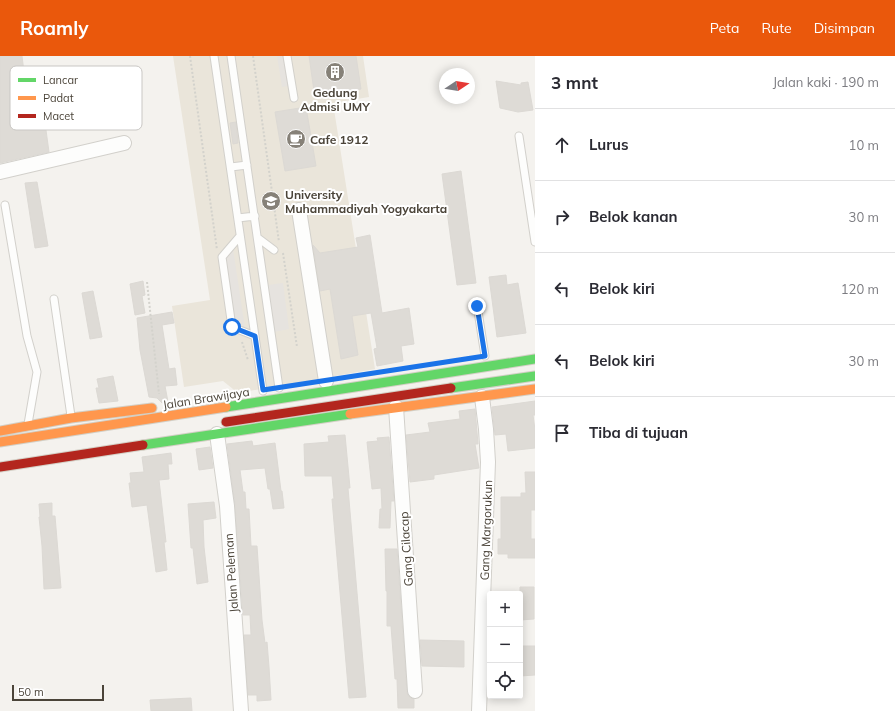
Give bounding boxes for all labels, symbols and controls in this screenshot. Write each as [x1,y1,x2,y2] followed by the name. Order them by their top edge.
[20,16,88,40] text: Roamly
[710,19,739,37] text: Peta
[761,19,792,37] text: Rute
[814,19,875,37] text: Disimpan
[324,61,346,83] building icon: Gedung Admisi UMY
[10,66,142,130] legend
[439,68,475,104] north arrow
[551,72,598,93] text: 3 mnt
[43,73,78,87] text: Lancar
[773,74,879,90] text: Jalan kaki · 190 m
[300,85,370,114] place label: Gedung Admisi UMY
[43,91,74,105] text: Padat
[43,109,74,123] text: Macet
[285,128,307,150] cafe icon: Cafe 1912
[310,132,368,147] place label: Cafe 1912
[551,134,573,156] icon: ahead
[589,135,629,154] text: Lurus
[849,137,879,153] text: 10 m
[285,187,447,216] place label: University Muhammadiyah Yogyakarta
[260,190,282,212] school or university icon: University Muhammadiyah Yogyakarta
[551,206,573,228] icon: right
[589,207,678,226] text: Belok kanan
[849,209,879,225] text: 30 m
[551,278,573,300] icon: left
[589,279,655,298] text: Belok kiri
[841,281,879,297] text: 120 m
[468,297,486,315] route end
[223,318,241,336] route start
[551,350,573,372] icon: left
[589,351,655,370] text: Belok kiri
[849,353,879,369] text: 30 m
[162,384,250,412] street label: Jalan Brawijaya
[551,422,573,444] icon: arrive
[589,423,688,442] text: Tiba di tujuan
[477,479,495,581] street label: Gang Margorukun
[396,511,416,587] street label: Gang Cilacap
[221,533,241,613] street label: Jalan Peleman
[487,591,523,699] map controls
[487,591,523,627] button: +
[487,627,523,663] button: −
[487,663,523,699] button: locate
[12,683,104,702] scale bar
[18,685,44,699] text: 50 m

